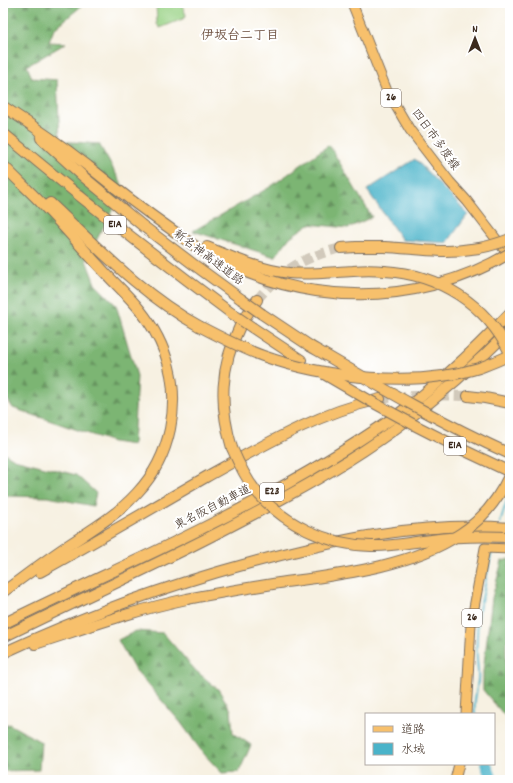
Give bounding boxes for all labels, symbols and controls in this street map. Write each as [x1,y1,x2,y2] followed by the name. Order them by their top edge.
[455,18,495,58] north arrow
[472,22,478,38] text: N
[201,27,279,46] district label: 伊坂台二丁目
[381,89,401,107] road number: 26
[407,106,463,174] street label: 四日市多度線
[104,216,126,234] road number: E1A
[169,226,247,290] street label: 新名神高速道路
[444,437,466,455] road number: E1A
[172,481,254,535] street label: 東名阪自動車道
[260,483,284,501] road number: E23
[462,609,482,627] road number: 26
[365,713,495,765] legend
[401,722,425,739] text: 道路
[401,742,425,759] text: 水域

